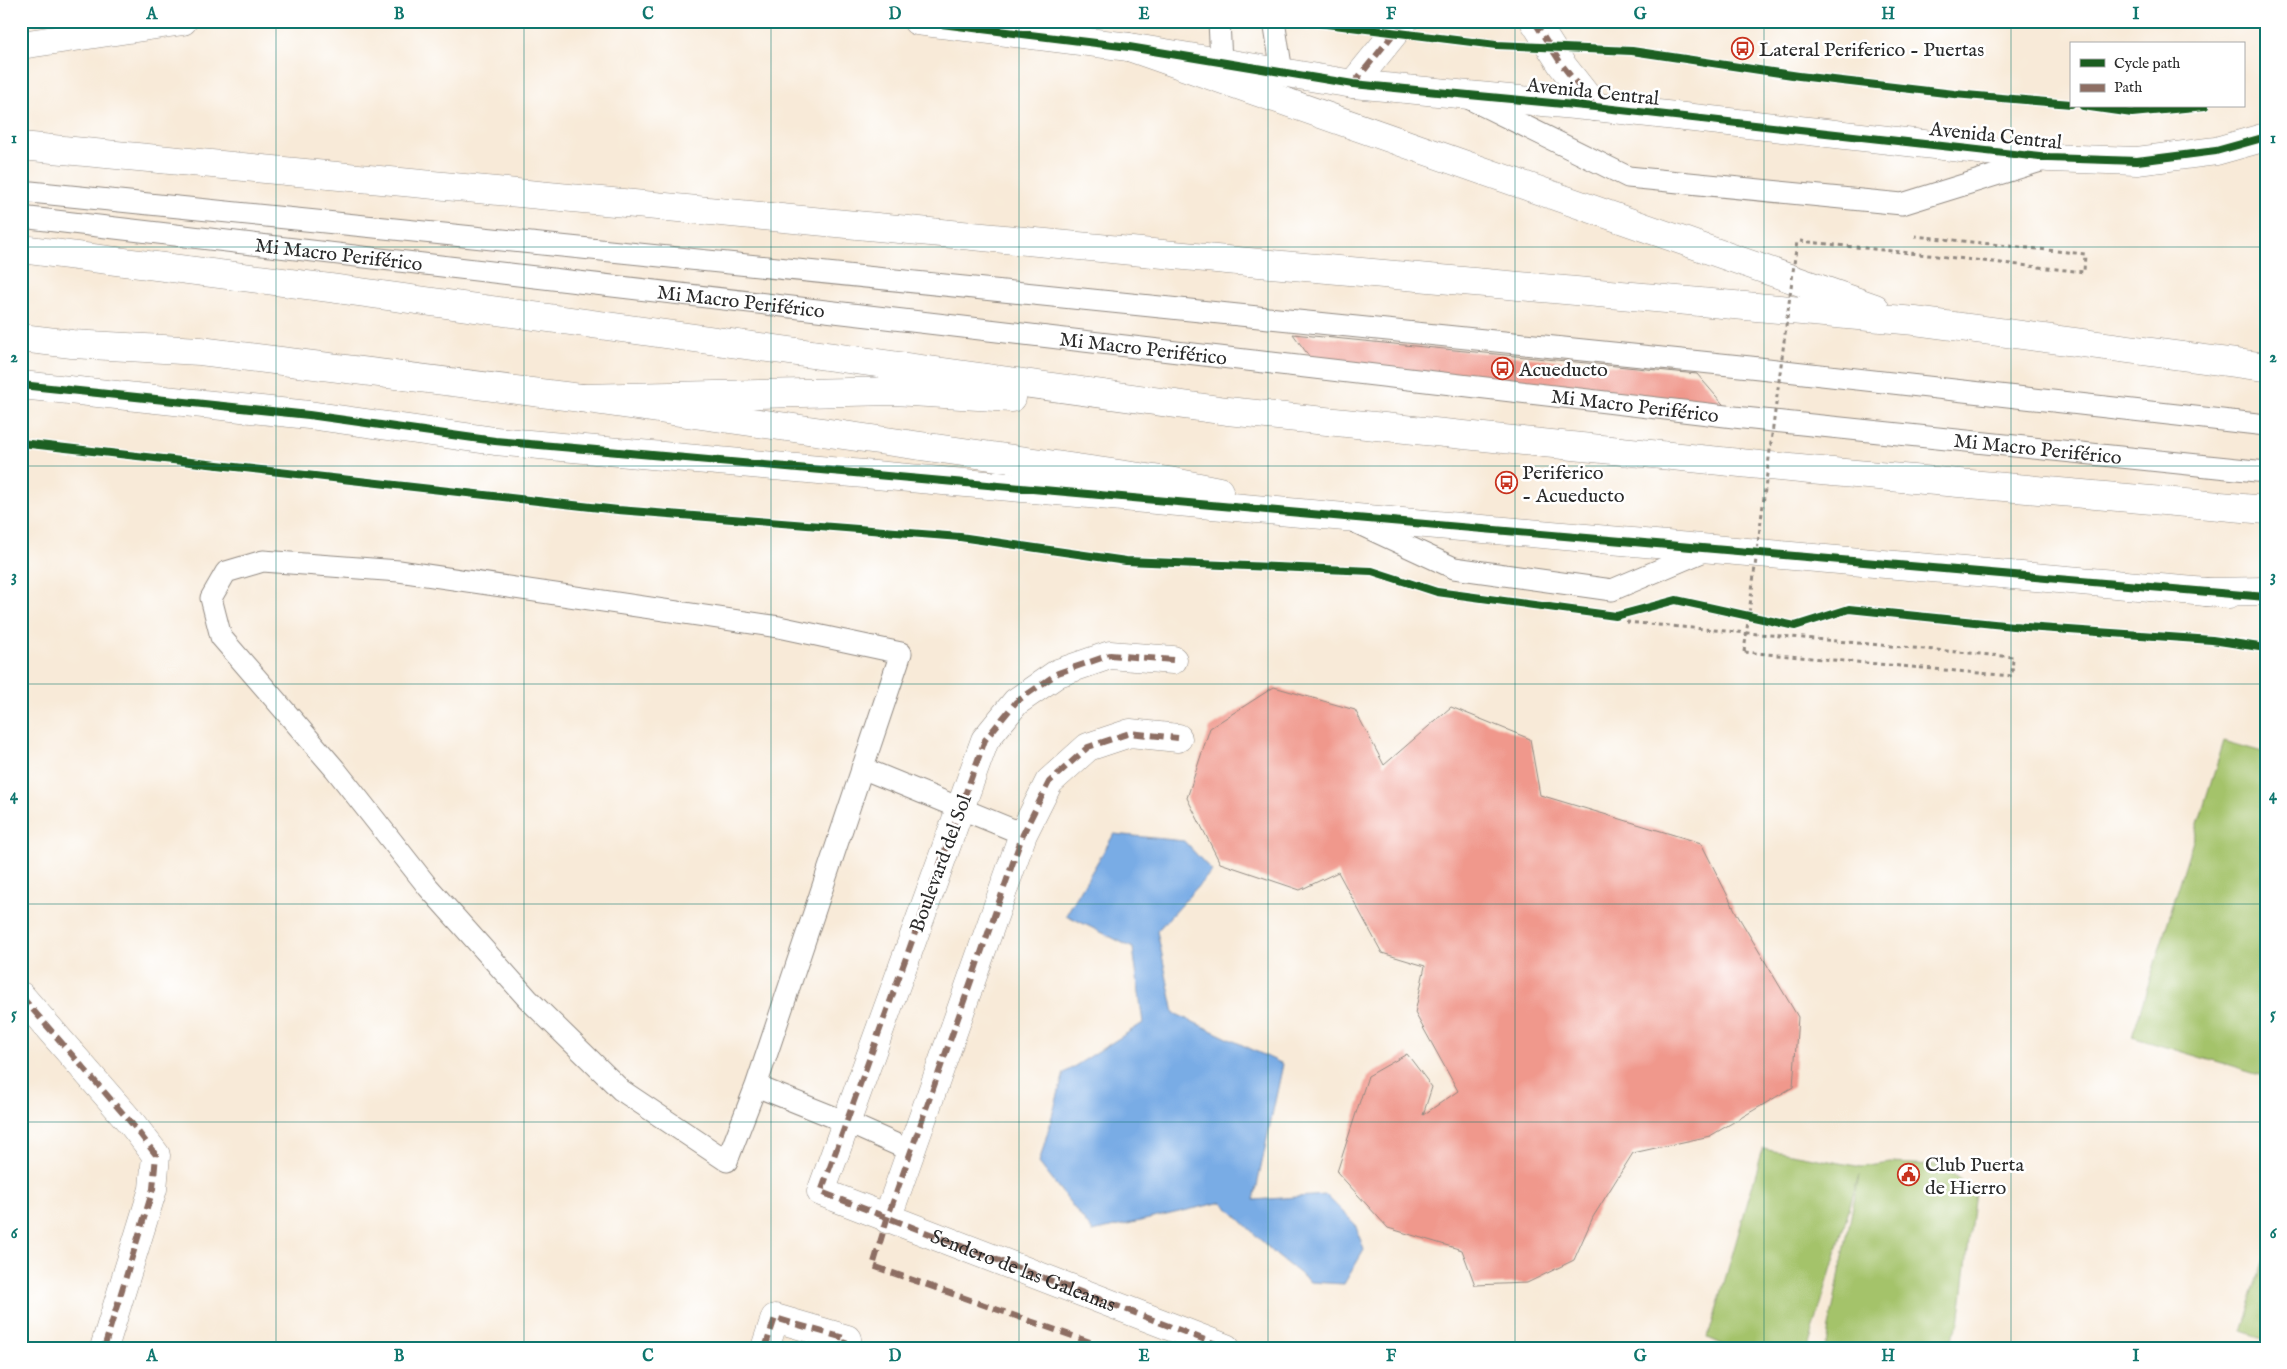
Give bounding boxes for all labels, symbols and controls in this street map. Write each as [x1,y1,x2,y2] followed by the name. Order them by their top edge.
[146,5,159,25] text: A
[394,5,405,25] text: B
[642,5,654,25] text: C
[889,5,902,25] text: D
[1138,5,1150,25] text: E
[1386,5,1397,25] text: F
[1634,5,1647,25] text: G
[1881,5,1895,25] text: H
[2133,5,2140,25] text: I
[1731,37,1755,61] bus stop icon: Lateral Periferico - Puertas
[1759,38,1984,63] place label: Lateral Periferico - Puertas
[2070,42,2244,108] legend
[2114,54,2180,73] text: Cycle path
[1524,73,1661,112] street label: Avenida Central
[2114,78,2142,97] text: Path
[1927,117,2064,156] street label: Avenida Central
[11,129,17,149] text: 1
[2270,129,2276,149] text: 1
[253,233,424,278] street label: Mi Macro Periférico
[656,280,826,325] street label: Mi Macro Periférico
[1058,327,1229,372] street label: Mi Macro Periférico
[10,348,18,368] text: 2
[2269,348,2277,368] text: 2
[1491,357,1515,381] bus stop icon: Acueducto
[1518,358,1608,383] place label: Acueducto
[1550,385,1720,429] street label: Mi Macro Periférico
[1952,429,2123,471] street label: Mi Macro Periférico
[1522,461,1625,509] place label: Periferico - Acueducto
[1494,471,1518,495] bus stop icon: Periferico - Acueducto
[11,567,17,587] text: 3
[2270,567,2276,587] text: 3
[10,786,19,806] text: 4
[2269,786,2278,806] text: 4
[905,791,978,936] street label: Boulevard del Sol
[11,1005,17,1025] text: 5
[2270,1005,2276,1025] text: 5
[1925,1153,2024,1201] place label: Club Puerta de Hierro
[1897,1163,1921,1187] public building icon: Club Puerta de Hierro
[11,1224,19,1244] text: 6
[927,1224,1119,1318] street label: Sendero de las Galeanas
[2270,1224,2278,1244] text: 6
[146,1347,159,1367] text: A
[394,1347,405,1367] text: B
[642,1347,654,1367] text: C
[889,1347,902,1367] text: D
[1138,1347,1150,1367] text: E
[1386,1347,1397,1367] text: F
[1634,1347,1647,1367] text: G
[1881,1347,1895,1367] text: H
[2133,1347,2140,1367] text: I

